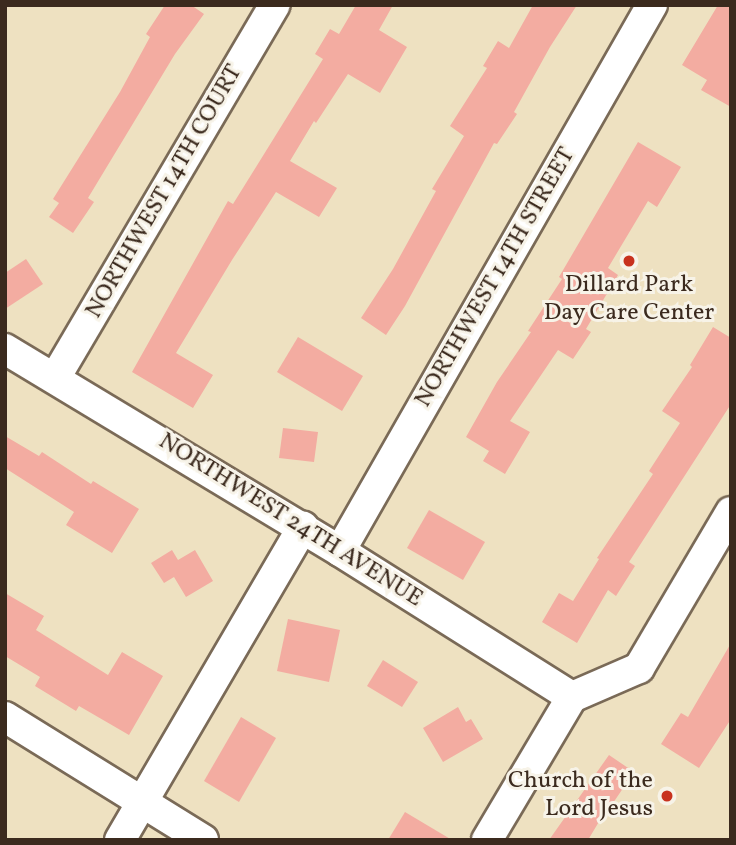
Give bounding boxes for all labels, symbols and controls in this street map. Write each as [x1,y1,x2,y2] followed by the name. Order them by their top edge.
[80,60,250,324] street label: NORTHWEST 14TH COURT
[410,143,582,413] street label: NORTHWEST 14TH STREET
[621,253,637,269] marker: Dillard Park Day Care Center
[543,272,715,328] place label: Dillard Park Day Care Center
[152,428,428,614] street label: NORTHWEST 24TH AVENUE
[510,768,653,824] place label: Church of the Lord Jesus
[659,788,675,804] marker: Church of the Lord Jesus

